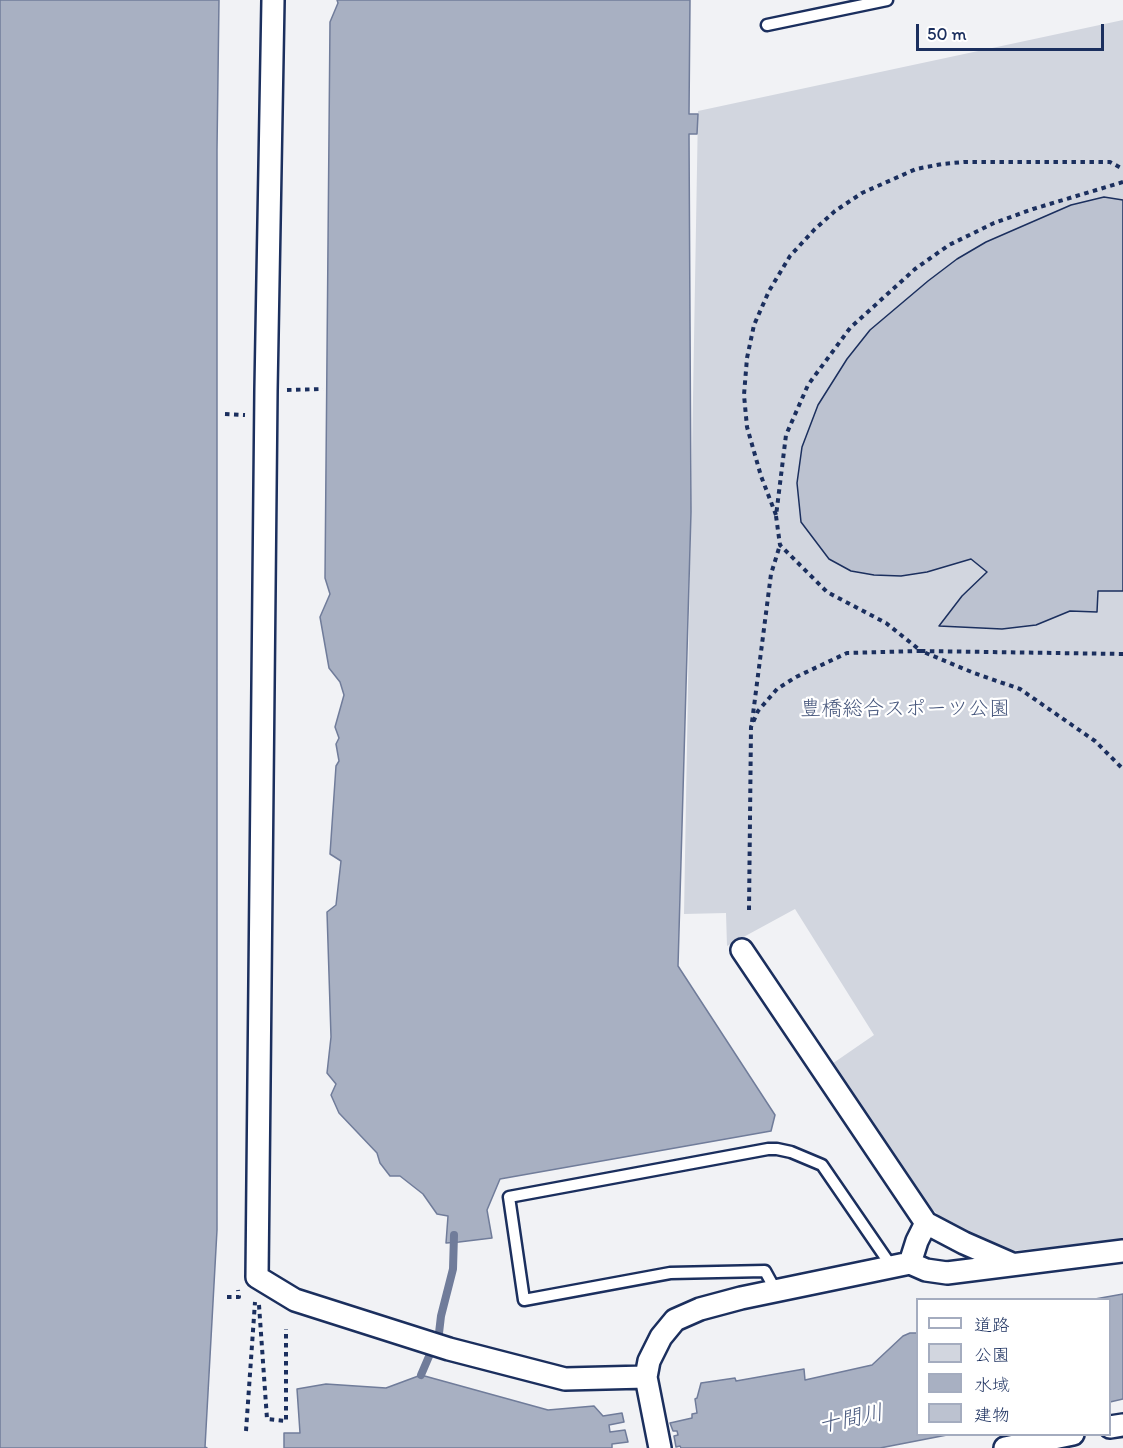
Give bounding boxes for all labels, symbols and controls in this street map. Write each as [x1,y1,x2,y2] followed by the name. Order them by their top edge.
[919,12,1106,50] scale bar
[927,23,967,45] text: 50 m
[800,697,1010,723] park label: 豊橋総合スポーツ公園
[916,1298,1111,1436] legend
[974,1314,1010,1336] text: 道路
[974,1344,1010,1366] text: 公園
[974,1374,1010,1396] text: 水域
[816,1400,886,1440] water label: 十間川
[974,1404,1010,1426] text: 建物

